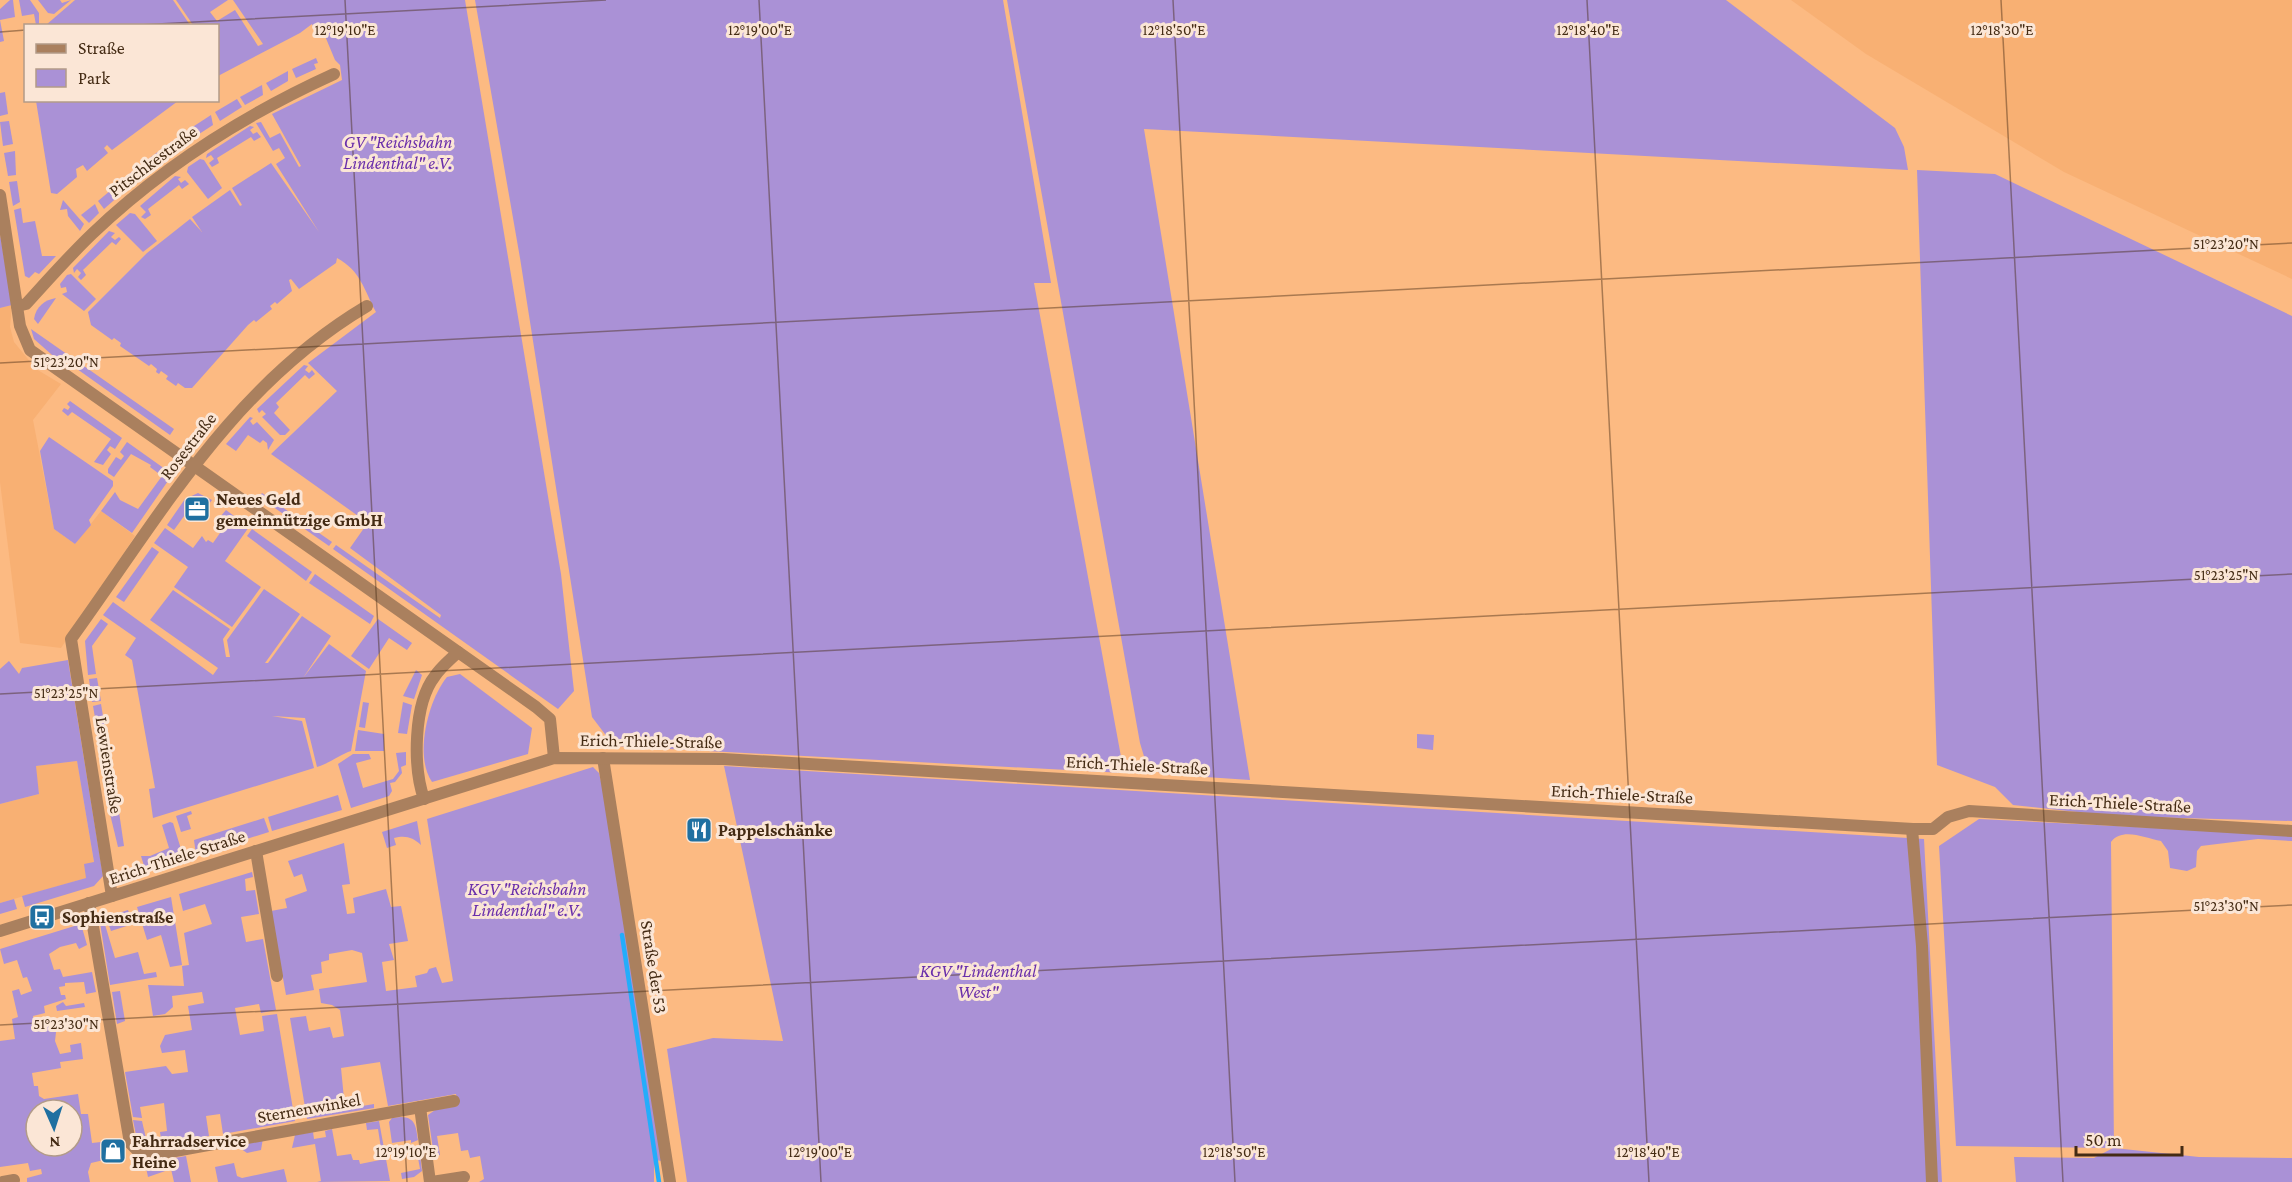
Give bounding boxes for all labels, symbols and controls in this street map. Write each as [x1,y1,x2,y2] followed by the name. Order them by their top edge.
[314,22,376,38] text: 12°19'10"E
[728,22,792,38] text: 12°19'00"E
[1143,22,1205,38] text: 12°18'50"E
[1556,22,1620,38] text: 12°18'40"E
[1970,22,2034,38] text: 12°18'30"E
[24,24,219,102] legend
[78,38,125,58] text: Straße
[78,68,110,88] text: Park
[105,121,201,201] street label: Pitschkestraße
[343,132,453,173] park label: GV "Reichsbahn Lindenthal" e.V.
[2193,236,2259,252] text: 51°23'20"N
[33,354,99,370] text: 51°23'20"N
[156,409,220,483] street label: Rosestraße
[216,489,383,530] place label: Neues Geld gemeinnützige GmbH
[182,494,212,524] office icon: Neues Geld gemeinnützige GmbH
[2194,567,2258,583] text: 51°23'25"N
[34,685,98,701] text: 51°23'25"N
[91,715,127,815] street label: Lewienstraße
[580,730,722,752] street label: Erich-Thiele-Straße
[1065,751,1209,779] street label: Erich-Thiele-Straße
[1550,780,1694,808] street label: Erich-Thiele-Straße
[2048,789,2192,817] street label: Erich-Thiele-Straße
[684,815,714,845] restaurant icon: Pappelschänke
[718,820,833,840] place label: Pappelschänke
[106,825,248,888] street label: Erich-Thiele-Straße
[468,879,586,920] park label: KGV "Reichsbahn Lindenthal" e.V.
[2193,898,2259,914] text: 51°23'30"N
[27,902,57,932] bus stop icon: Sophienstraße
[62,907,173,927] place label: Sophienstraße
[637,919,671,1015] street label: Straße der 53
[920,961,1037,1002] park label: KGV "Lindenthal West"
[33,1016,99,1032] text: 51°23'30"N
[256,1089,362,1127] street label: Sternenwinkel
[24,1098,84,1158] north arrow
[2076,1119,2182,1157] scale bar
[2085,1130,2122,1150] text: 50 m
[132,1131,246,1172] place label: Fahrradservice Heine
[49,1134,61,1151] text: N
[98,1136,128,1166] shop icon: Fahrradservice Heine
[375,1144,437,1160] text: 12°19'10"E
[788,1144,852,1160] text: 12°19'00"E
[1203,1144,1265,1160] text: 12°18'50"E
[1616,1144,1680,1160] text: 12°18'40"E

